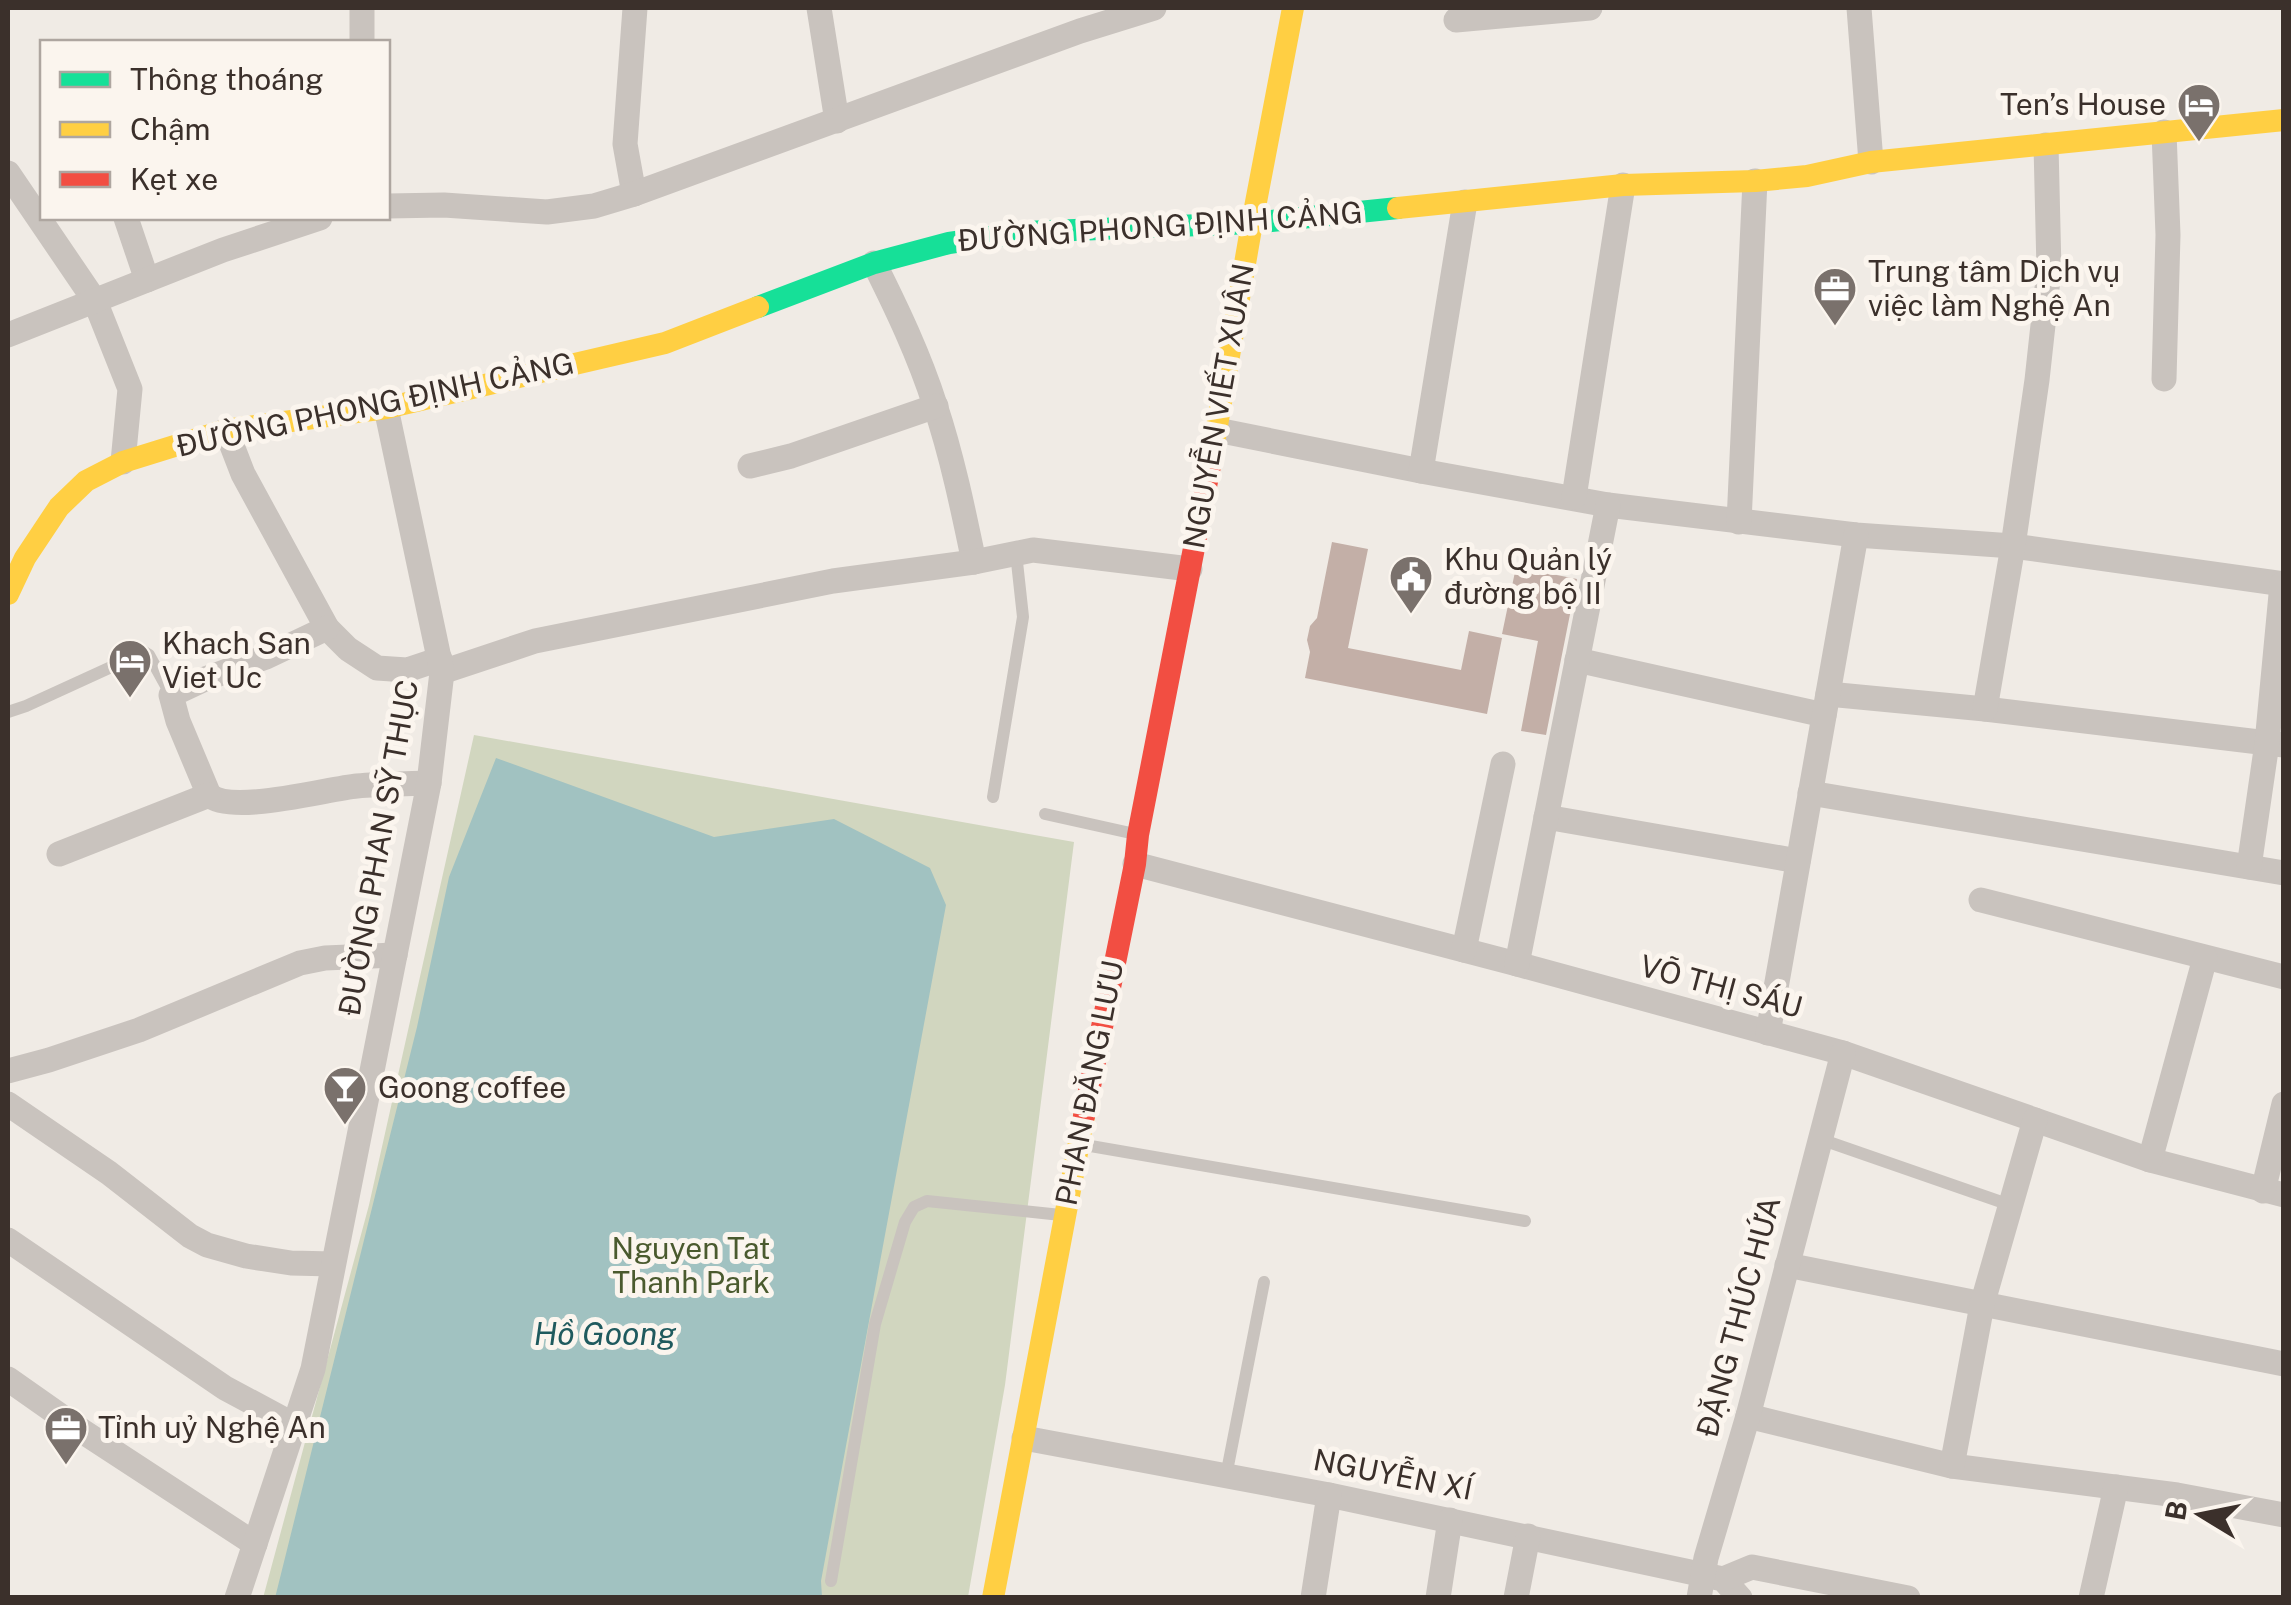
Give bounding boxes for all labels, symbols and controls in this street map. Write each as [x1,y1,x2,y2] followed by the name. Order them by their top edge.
[40,40,390,220] legend
[130,61,324,97] text: Thông thoáng
[2176,82,2222,143] hotel icon: Ten’s House
[2000,86,2166,122] place label: Ten’s House
[130,111,210,147] text: Chậm
[130,161,218,197] text: Kẹt xe
[956,193,1364,258] street label: ĐƯỜNG PHONG ĐỊNH CẢNG
[1868,253,2120,323] place label: Trung tâm Dịch vụ việc làm Nghệ An
[1172,260,1261,551] street label: NGUYỄN VIẾT XUÂN
[1812,266,1858,327] office icon: Trung tâm Dịch vụ việc làm Nghệ An
[172,343,577,464] street label: ĐƯỜNG PHONG ĐỊNH CẢNG
[1444,541,1612,611] place label: Khu Quản lý đường bộ II
[1388,554,1434,615] public building icon: Khu Quản lý đường bộ II
[162,625,311,695] place label: Khach San Viet Uc
[107,638,153,699] hotel icon: Khach San Viet Uc
[331,677,425,1019] street label: ĐƯỜNG PHAN SỸ THỤC
[1636,947,1806,1025] street label: VÕ THỊ SÁU
[1048,957,1130,1208] street label: PHAN ĐĂNG LƯU
[322,1065,368,1126] bar icon: Goong coffee
[378,1069,566,1105] place label: Goong coffee
[1689,1192,1787,1441] street label: ĐẶNG THÚC HỨA
[611,1230,771,1300] park label: Nguyen Tat Thanh Park
[534,1315,676,1352] water label: Hồ Goong
[43,1405,89,1466] office icon: Tỉnh uỷ Nghệ An
[98,1409,326,1445] place label: Tỉnh uỷ Nghệ An
[1310,1438,1478,1507] street label: NGUYỄN XÍ
[2151,1465,2251,1565] north arrow
[2158,1498,2194,1523] text: B

